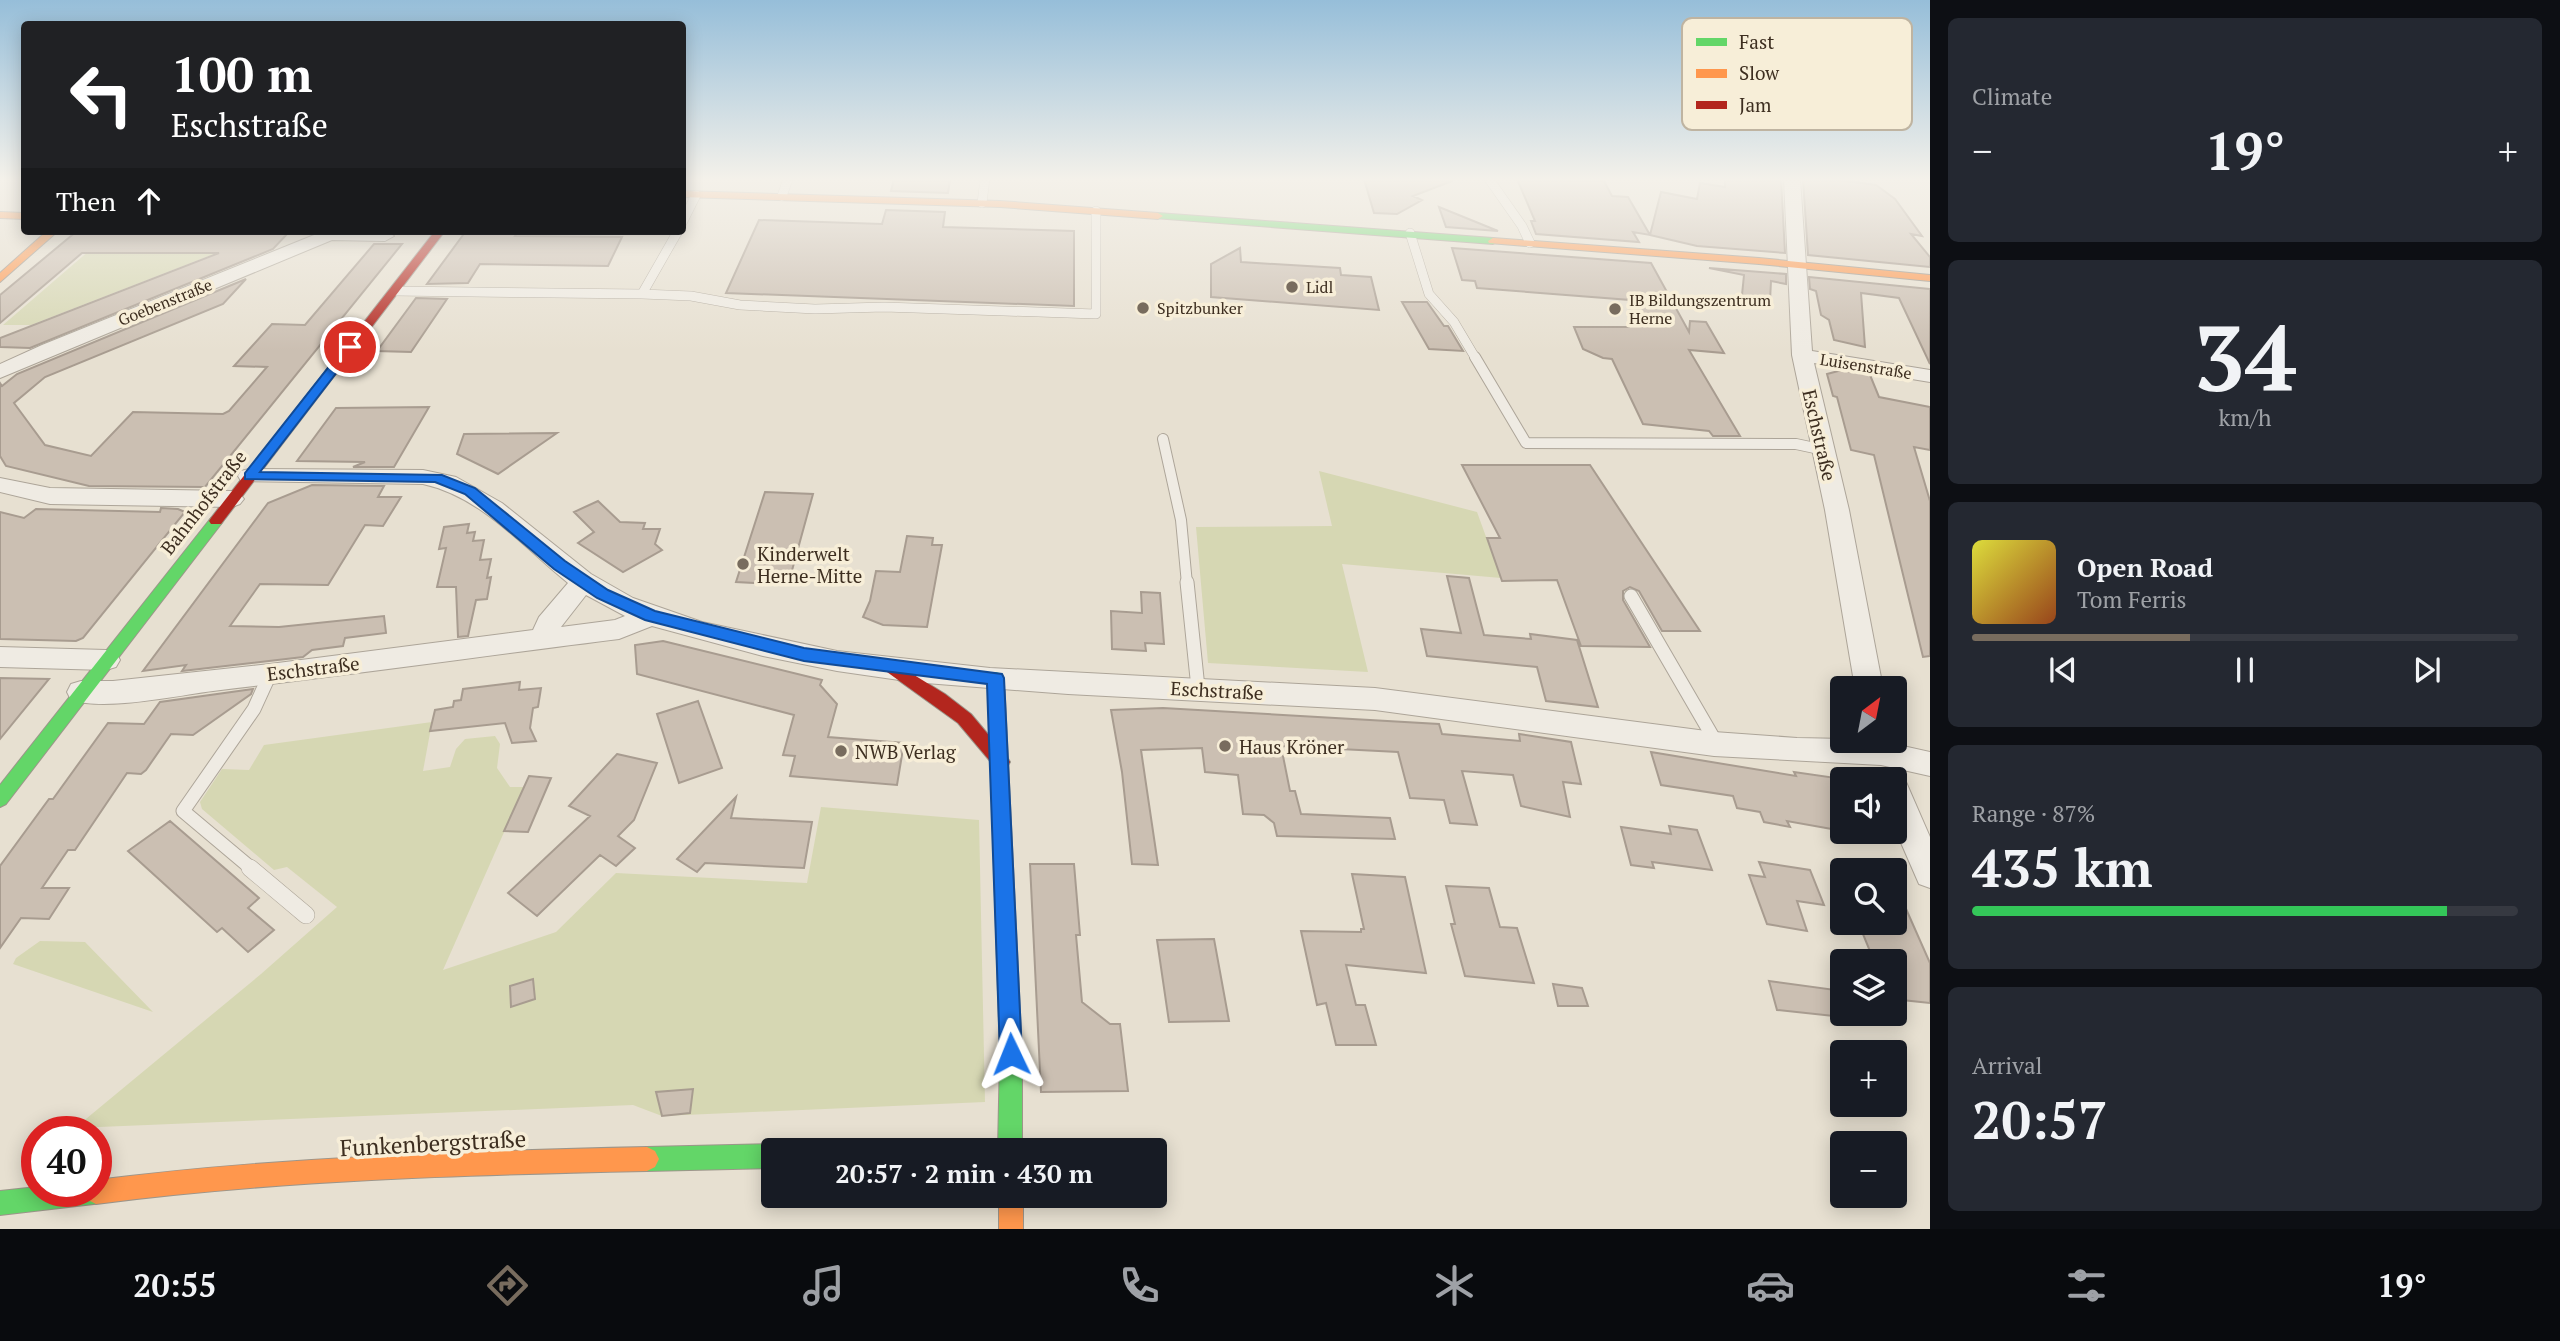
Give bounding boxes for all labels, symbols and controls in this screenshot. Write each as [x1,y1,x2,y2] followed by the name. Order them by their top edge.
[1682,18,1912,130] legend
[1739,29,1774,54] text: Fast
[171,41,313,106] text: 100 m
[56,49,147,140] icon: left
[1739,60,1780,85] text: Slow
[1972,81,2052,112] text: Climate
[1739,92,1772,117] text: Jam
[171,104,328,146] text: Eschstraße
[2205,116,2285,185] text: 19°
[1972,126,1992,176] text: −
[2498,126,2518,176] text: +
[130,182,168,220] icon: ahead
[56,184,116,218] text: Then
[115,273,215,331] street label: Goebenstraße
[1306,276,1333,298] place label: Lidl
[1284,279,1300,295] marker: Lidl
[1629,289,1771,329] place label: IB Bildungszentrum Herne
[2194,296,2296,417] text: 34
[1157,297,1244,319] place label: Spitzbunker
[1135,300,1151,316] marker: Spitzbunker
[1607,301,1623,317] marker: IB Bildungszentrum Herne
[320,317,380,377] pin
[331,328,369,366] icon: arrive
[1819,348,1913,384] street label: Luisenstraße
[1797,387,1843,483] street label: Eschstraße
[2218,402,2272,433] text: km/h
[154,445,252,559] street label: Bahnhofstraße
[757,541,862,588] place label: Kinderwelt Herne-Mitte
[2077,550,2213,584] text: Open Road
[735,556,751,572] marker: Kinderwelt Herne-Mitte
[2077,584,2187,615] text: Tom Ferris
[265,650,361,686] street label: Eschstraße
[2044,651,2082,689] icon: previous
[2226,651,2264,689] icon: pause
[2408,651,2446,689] icon: next
[1170,675,1264,705] street label: Eschstraße
[1830,676,1908,752] north arrow
[1830,676,1907,1208] map controls
[1239,734,1345,759] place label: Haus Kröner
[1217,738,1233,754] marker: Haus Kröner
[855,739,957,764] place label: NWB Verlag
[833,743,849,759] marker: NWB Verlag
[1830,767,1907,844] button: sound
[1972,798,2095,829] text: Range · 87%
[1972,833,2153,902] text: 435 km
[1830,858,1907,935] button: search
[1830,949,1907,1026] button: layers
[974,1017,1048,1091] position arrow
[1830,1040,1907,1117] button: +
[1972,1050,2043,1081] text: Arrival
[1972,1085,2107,1154] text: 20:57
[21,1116,112,1207] speed limit sign: 40
[339,1123,527,1163] street label: Funkenbergstraße
[1830,1131,1907,1208] button: −
[835,1156,1093,1190] text: 20:57 · 2 min · 430 m
[483,1261,532,1310] icon: directions
[799,1261,848,1310] icon: music
[1115,1261,1164,1310] icon: phone
[1430,1261,1479,1310] icon: climate
[1746,1261,1795,1310] icon: car
[2062,1261,2111,1310] icon: filters
[133,1264,217,1306] text: 20:55
[2377,1264,2427,1306] text: 19°

